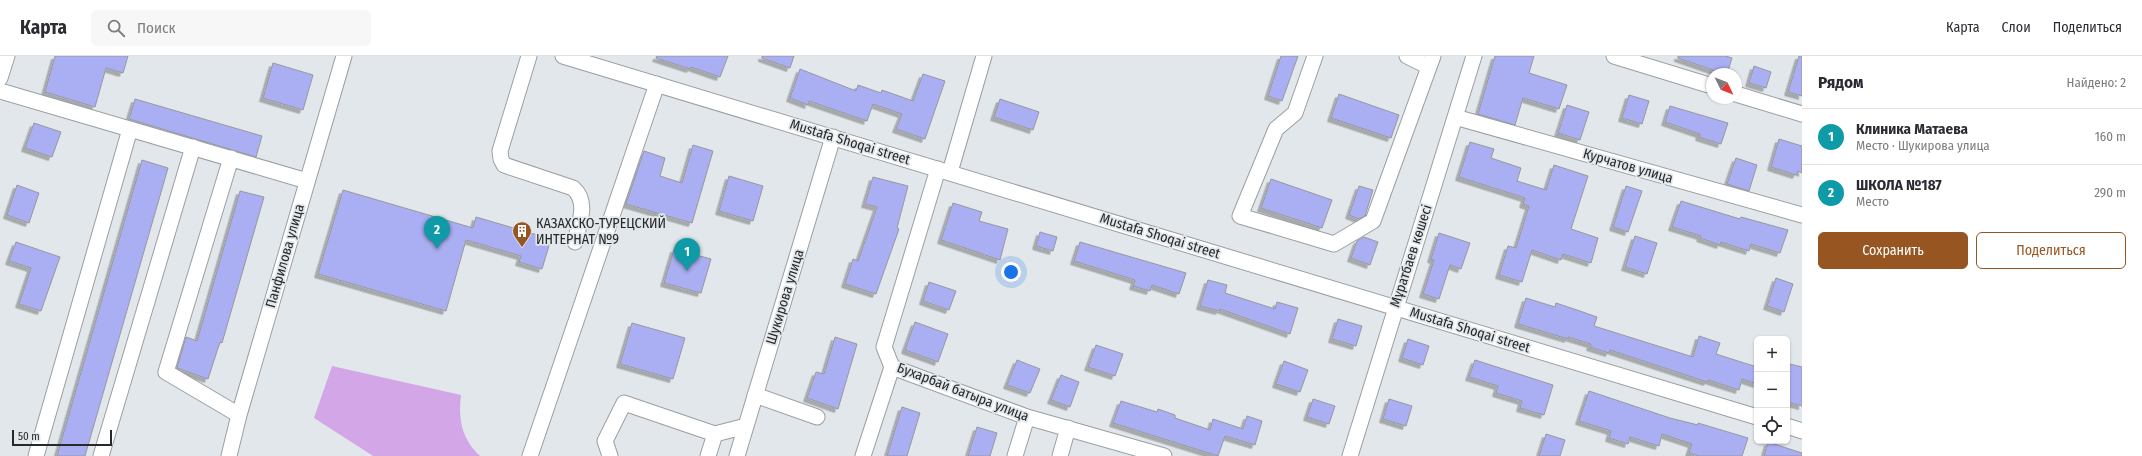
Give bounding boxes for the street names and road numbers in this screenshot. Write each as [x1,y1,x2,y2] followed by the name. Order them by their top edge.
[788,116,913,169] street label: Mustafa Shoqai street
[1581,145,1675,187] street label: Курчатов улица
[262,202,308,310] street label: Панфилова улица
[1386,202,1436,310] street label: Мұратбаев көшесі
[1098,210,1223,263] street label: Mustafa Shoqai street
[762,247,808,347] street label: Шукирова улица
[1408,304,1533,357] street label: Mustafa Shoqai street
[895,359,1031,425] street label: Бухарбай батыра улица

